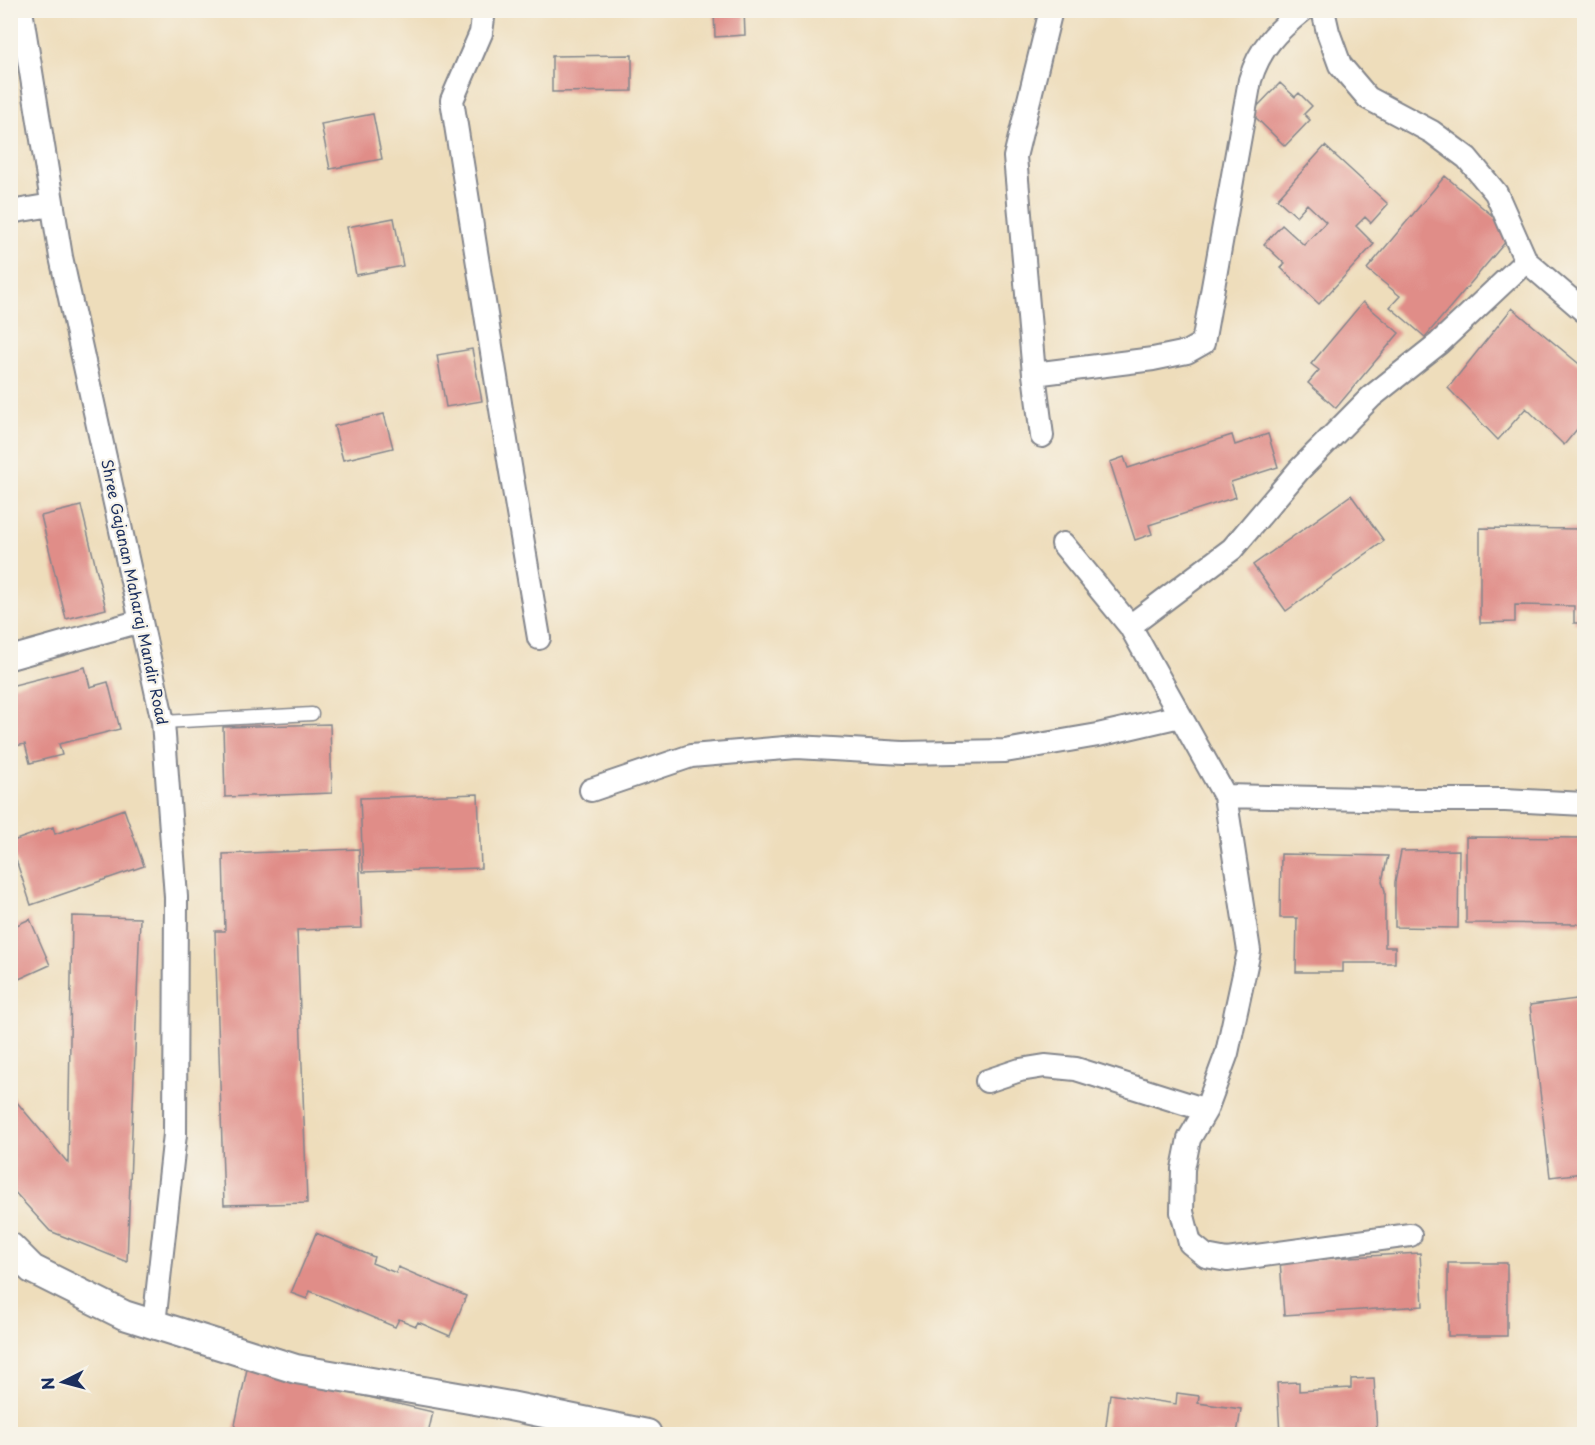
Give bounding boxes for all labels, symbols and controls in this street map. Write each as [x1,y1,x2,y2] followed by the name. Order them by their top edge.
[96,457,175,727] street label: Shree Gajanan Maharaj Mandir Road
[33,1352,93,1412] north arrow
[34,1376,60,1391] text: N

